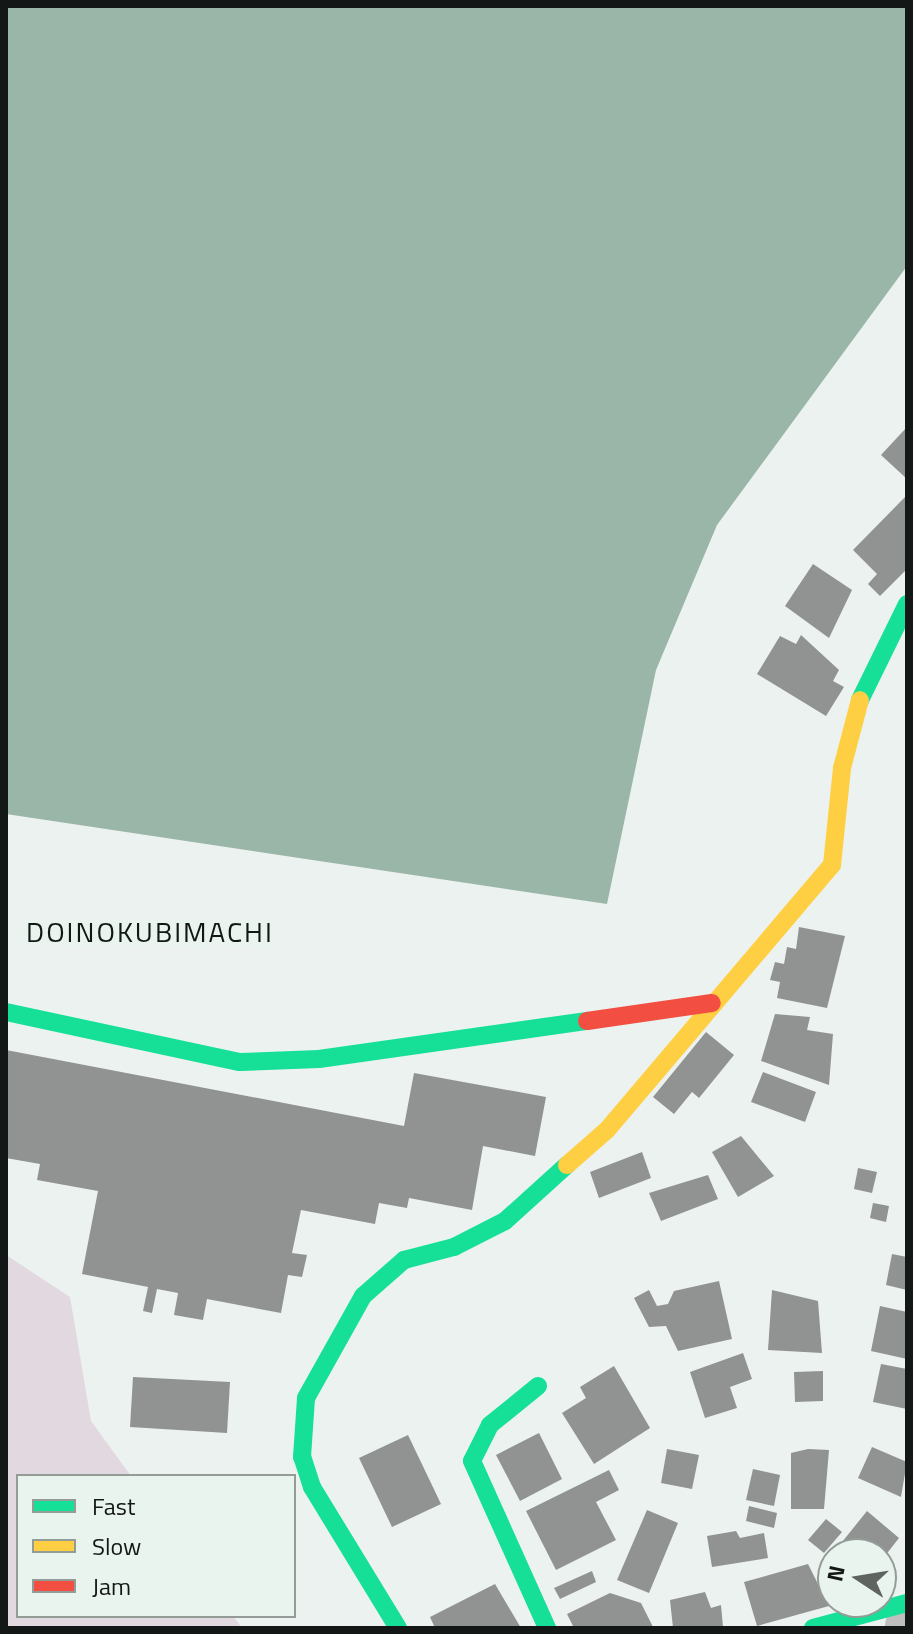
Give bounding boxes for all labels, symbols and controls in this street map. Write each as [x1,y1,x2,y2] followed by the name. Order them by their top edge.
[26,915,274,949] district label: DOINOKUBIMACHI
[16,1474,296,1618] legend
[92,1488,135,1524] text: Fast
[92,1528,141,1564] text: Slow
[817,1538,897,1618] north arrow
[817,1562,854,1584] text: N
[92,1568,131,1604] text: Jam

